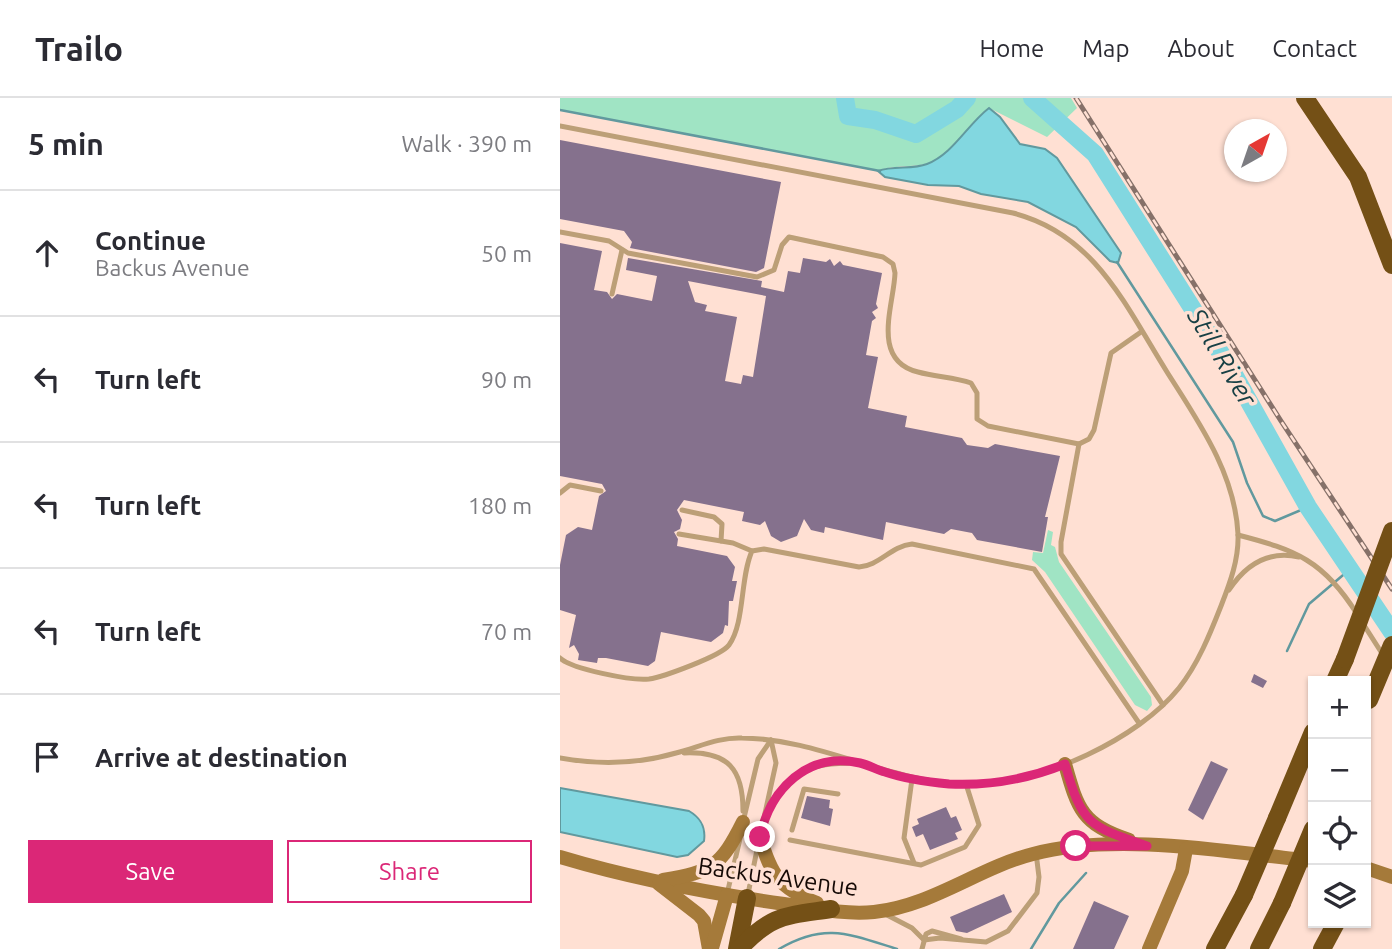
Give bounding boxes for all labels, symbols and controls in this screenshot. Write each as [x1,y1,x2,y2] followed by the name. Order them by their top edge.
[35,30,123,67] text: Trailo
[979,35,1044,62] text: Home
[1082,35,1129,62] text: Map
[1167,35,1234,62] text: About
[1272,35,1357,62] text: Contact
[1224,119,1287,182] north arrow
[28,127,104,161] text: 5 min
[401,131,532,156] text: Walk · 390 m
[95,226,206,255] text: Continue
[28,234,66,272] icon: ahead
[481,241,532,266] text: 50 m
[95,255,250,280] text: Backus Avenue
[1182,302,1263,412] water label: Still River
[28,360,66,398] icon: left
[95,365,201,394] text: Turn left
[481,367,532,392] text: 90 m
[28,486,66,524] icon: left
[95,491,201,520] text: Turn left
[468,493,532,518] text: 180 m
[28,612,66,650] icon: left
[95,617,201,646] text: Turn left
[481,619,532,644] text: 70 m
[1308,676,1371,928] map controls
[1308,676,1371,739] button: +
[28,738,66,776] icon: arrive
[1308,739,1371,802] button: −
[95,743,348,772] text: Arrive at destination
[1308,802,1371,865] button: locate
[744,821,775,852] route end
[1060,830,1091,861] route start
[28,840,273,903] button: Save
[287,840,532,903] button: Share
[696,852,860,901] street label: Backus Avenue
[1308,865,1371,928] button: layers

